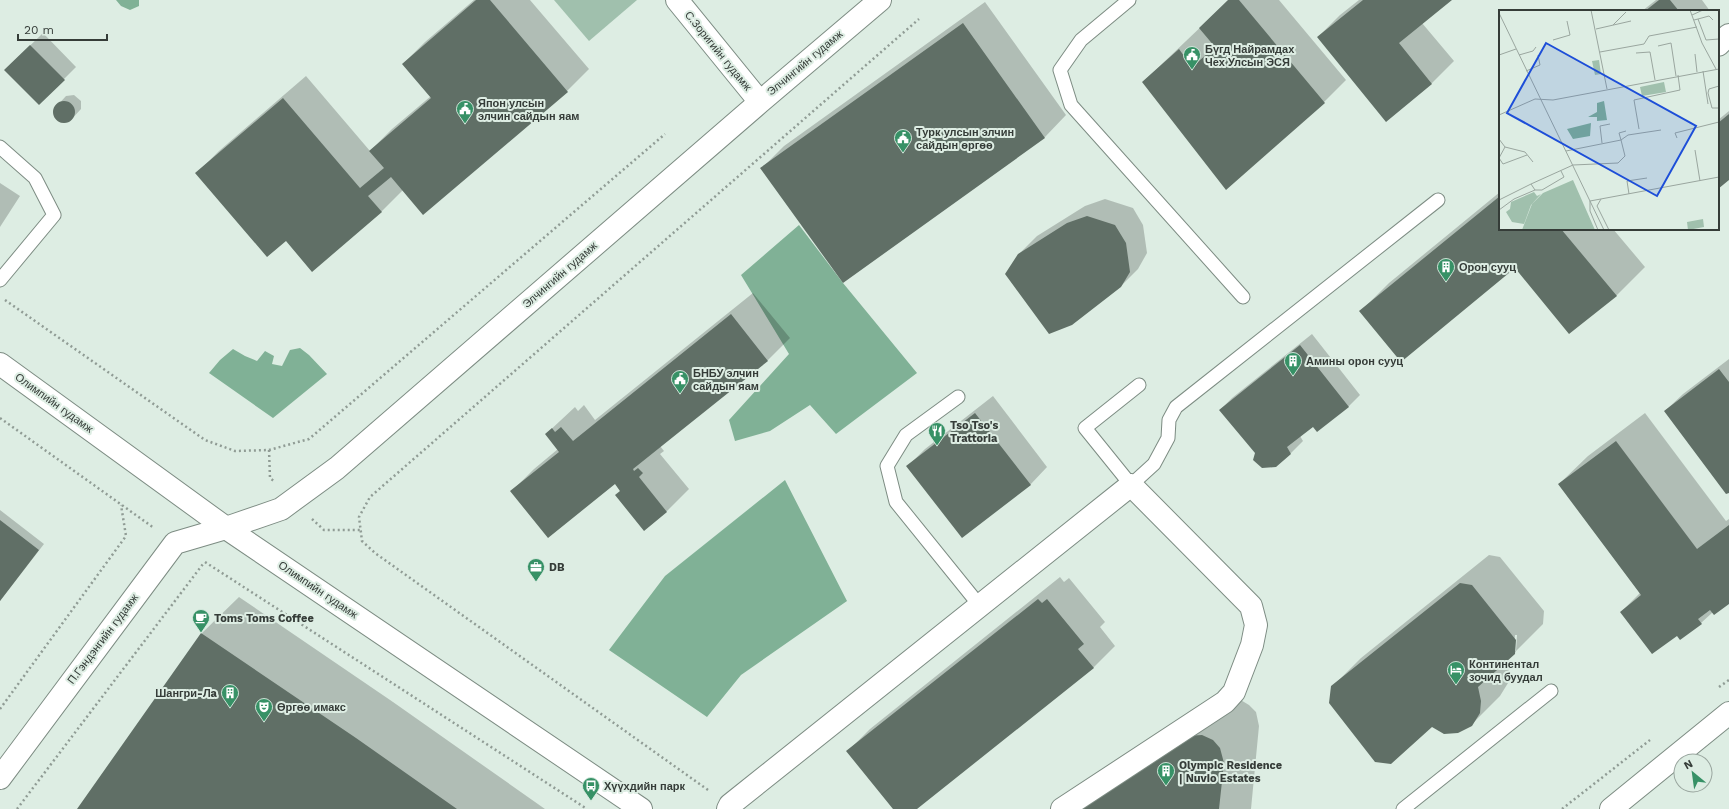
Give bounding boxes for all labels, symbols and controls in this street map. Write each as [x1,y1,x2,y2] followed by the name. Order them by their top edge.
[682,9,754,94] street label: С.Зоригийн гудамж
[1499,10,1719,230] inset map
[18,16,107,42] scale bar
[24,23,54,37] text: 20 m
[765,27,846,98] street label: Элчингийн гудамж
[1205,43,1295,69] place label: Бүгд Найрамдах Чех Улсын ЭСЯ
[1182,45,1202,70] public building icon: Бүгд Найрамдах Чех Улсын ЭСЯ
[478,97,579,123] place label: Япон улсын элчин сайдын яам
[455,99,475,124] public building icon: Япон улсын элчин сайдын яам
[916,126,1014,152] place label: Турк улсын элчин сайдын өргөө
[893,128,913,153] public building icon: Турк улсын элчин сайдын өргөө
[520,239,600,311] street label: Элчингийн гудамж
[1436,257,1456,282] building icon: Орон сууц
[1459,261,1516,274] place label: Орон сууц
[1283,351,1303,376] building icon: Амины орон сууц
[1306,355,1403,368] place label: Амины орон сууц
[693,367,759,393] place label: БНБУ элчин сайдын яам
[670,369,690,394] public building icon: БНБУ элчин сайдын яам
[12,370,96,436] street label: Олимпийн гудамж
[950,419,999,445] place label: Tso Tso's Trattoria
[927,421,947,446] restaurant icon: Tso Tso's Trattoria
[526,557,546,582] office icon: DB
[276,559,361,622] street label: Олимпийн гудамж
[549,561,565,574] place label: DB
[65,591,142,687] street label: П.Гэндэнгийн гудамж
[191,608,211,633] cafe icon: Toms Toms Coffee
[214,612,314,625] place label: Toms Toms Coffee
[1469,658,1543,684] place label: Континентал зочид буудал
[1446,660,1466,685] hotel icon: Континентал зочид буудал
[220,683,240,708] building icon: Шангри-Лa
[155,687,218,700] place label: Шангри-Лa
[254,697,274,722] theatre icon: Өргөө имакс
[277,701,346,714] place label: Өргөө имакс
[1673,753,1713,793] north arrow
[1682,757,1695,772] text: N
[1179,759,1282,785] place label: Olympic Residence | Nuvio Estates
[1156,761,1176,786] building icon: Olympic Residence | Nuvio Estates
[581,776,601,801] bus stop icon: Хүүхдийн парк
[604,780,685,793] place label: Хүүхдийн парк

